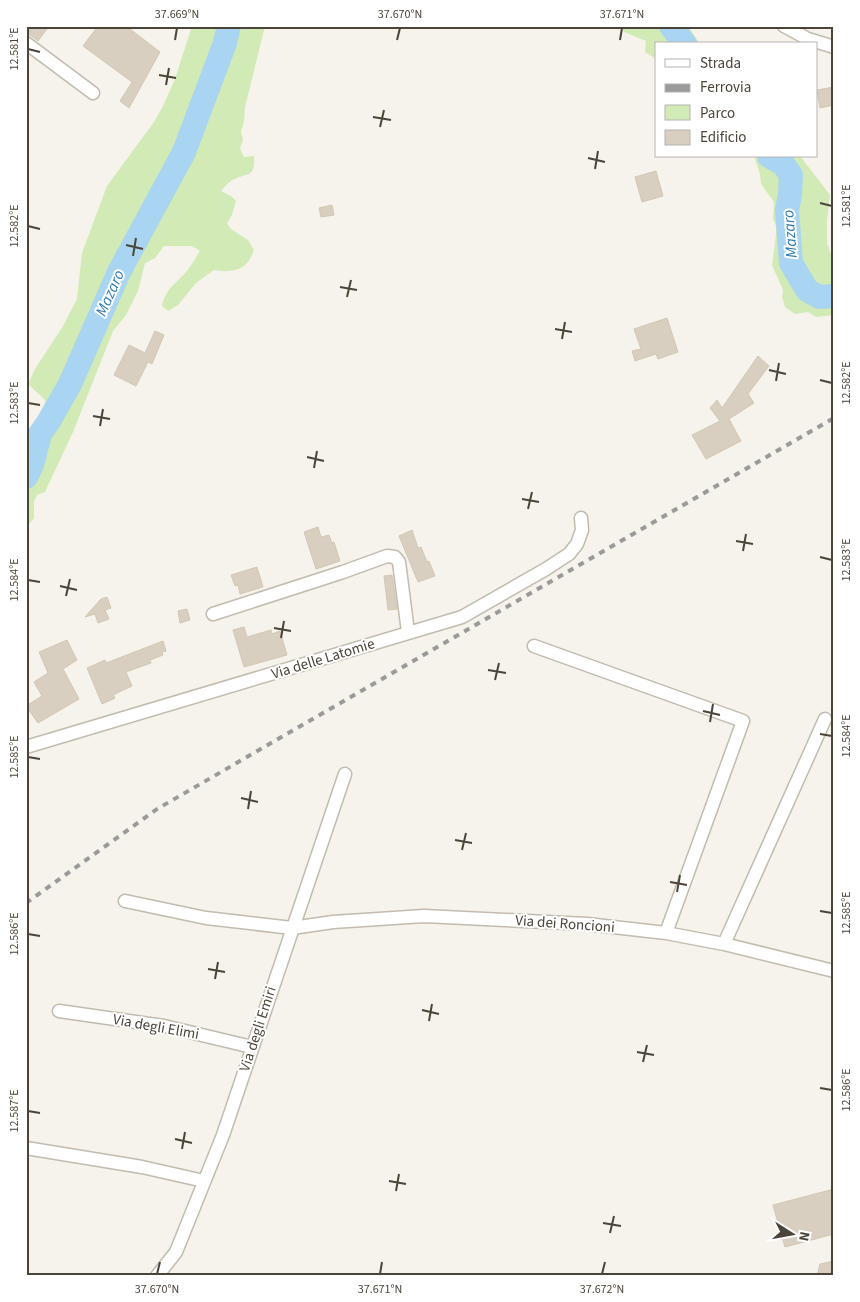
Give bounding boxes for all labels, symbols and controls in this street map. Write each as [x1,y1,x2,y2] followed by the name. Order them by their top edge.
[155,6,199,23] text: 37.669°N
[378,6,422,23] text: 37.670°N
[600,6,644,23] text: 37.671°N
[6,27,23,71] text: 12.581°E
[655,42,818,158] legend
[700,53,741,74] text: Strada
[700,77,751,98] text: Ferrovia
[700,103,735,124] text: Parco
[700,127,747,148] text: Edificio
[838,184,855,228] text: 12.581°E
[6,204,23,248] text: 12.582°E
[777,209,803,259] water label: Mazaro
[90,266,130,320] water label: Mazaro
[838,361,855,405] text: 12.582°E
[6,381,23,425] text: 12.583°E
[838,538,855,582] text: 12.583°E
[6,558,23,602] text: 12.584°E
[269,633,377,685] street label: Via delle Latomie
[838,714,855,758] text: 12.584°E
[6,735,23,779] text: 12.585°E
[838,891,855,935] text: 12.585°E
[515,910,615,938] street label: Via dei Roncioni
[6,912,23,956] text: 12.586°E
[234,984,282,1074] street label: Via degli Emiri
[111,1009,201,1045] street label: Via degli Elimi
[838,1068,855,1112] text: 12.586°E
[6,1089,23,1133] text: 12.587°E
[768,1210,818,1260] north arrow
[793,1230,814,1243] text: N
[135,1281,179,1298] text: 37.670°N
[358,1281,402,1298] text: 37.671°N
[580,1281,624,1298] text: 37.672°N

